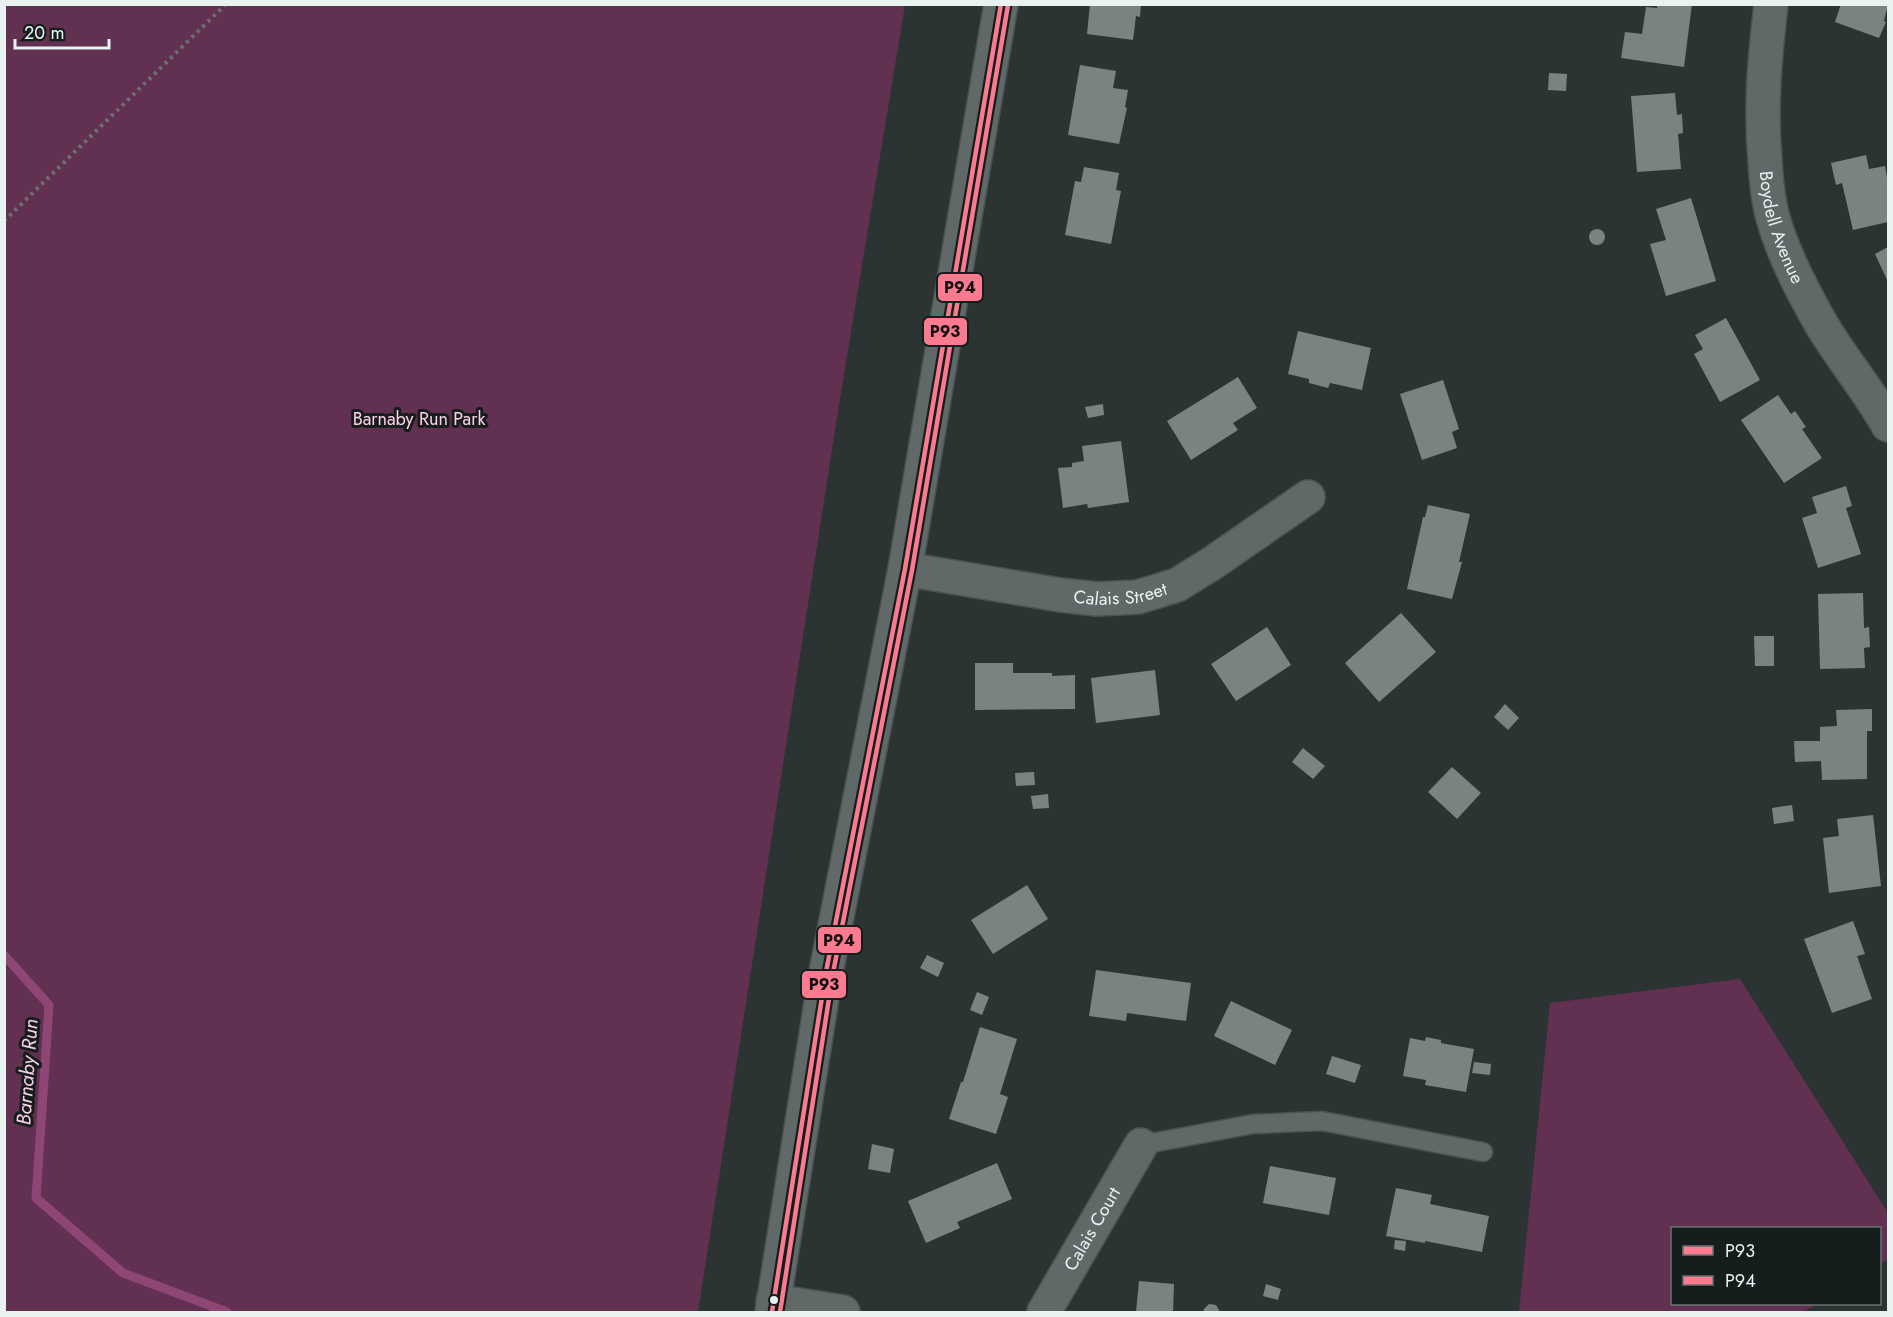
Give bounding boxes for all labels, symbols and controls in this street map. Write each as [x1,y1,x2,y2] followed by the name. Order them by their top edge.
[15,12,110,50] scale bar
[24,20,64,46] text: 20 m
[1753,170,1810,288] street label: Boydell Avenue
[937,273,983,302] line badge: P94
[944,276,976,299] text: P94
[923,317,968,346] line badge: P93
[930,320,960,343] text: P93
[353,406,485,432] park label: Barnaby Run Park
[1072,576,1171,612] street label: Calais Street
[817,926,862,954] line badge: P94
[823,929,855,952] text: P94
[801,970,847,999] line badge: P93
[809,973,839,996] text: P93
[9,1018,46,1126] water label: Barnaby Run
[1058,1182,1127,1276] street label: Calais Court
[1671,1227,1881,1305] legend
[1725,1238,1755,1264] text: P93
[1725,1268,1756,1294] text: P94
[768,1294,780,1306] unlabelled marker

